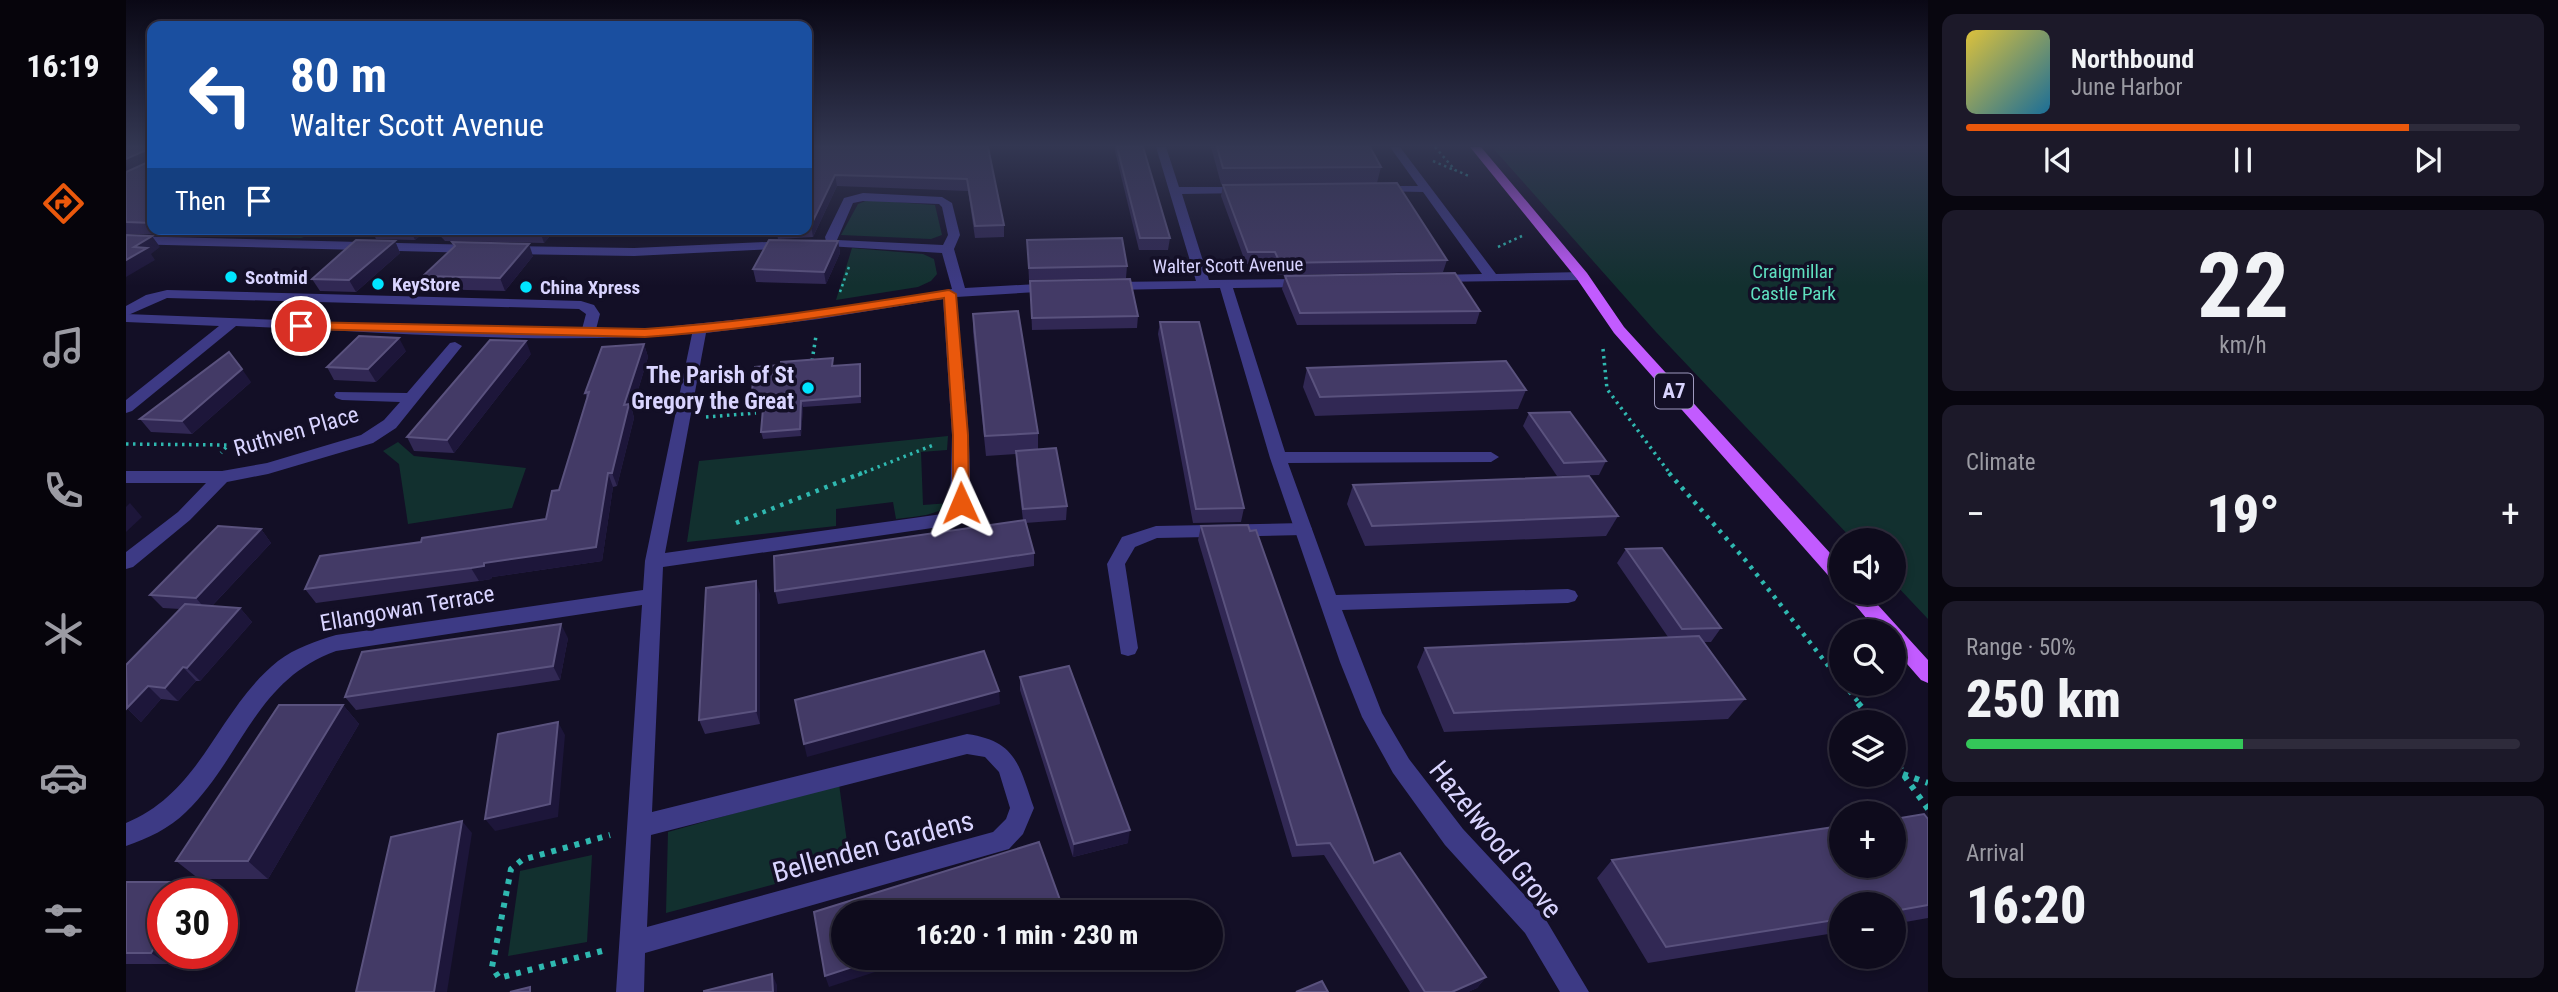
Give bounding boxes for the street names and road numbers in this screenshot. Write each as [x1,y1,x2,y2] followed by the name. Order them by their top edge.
[1152,253,1304,278] street label: Walter Scott Avenue
[1655,374,1693,408] road number: A7
[231,401,362,462] street label: Ruthven Place
[318,580,496,637] street label: Ellangowan Terrace
[1422,754,1569,925] street label: Hazelwood Grove
[769,804,977,889] street label: Bellenden Gardens

